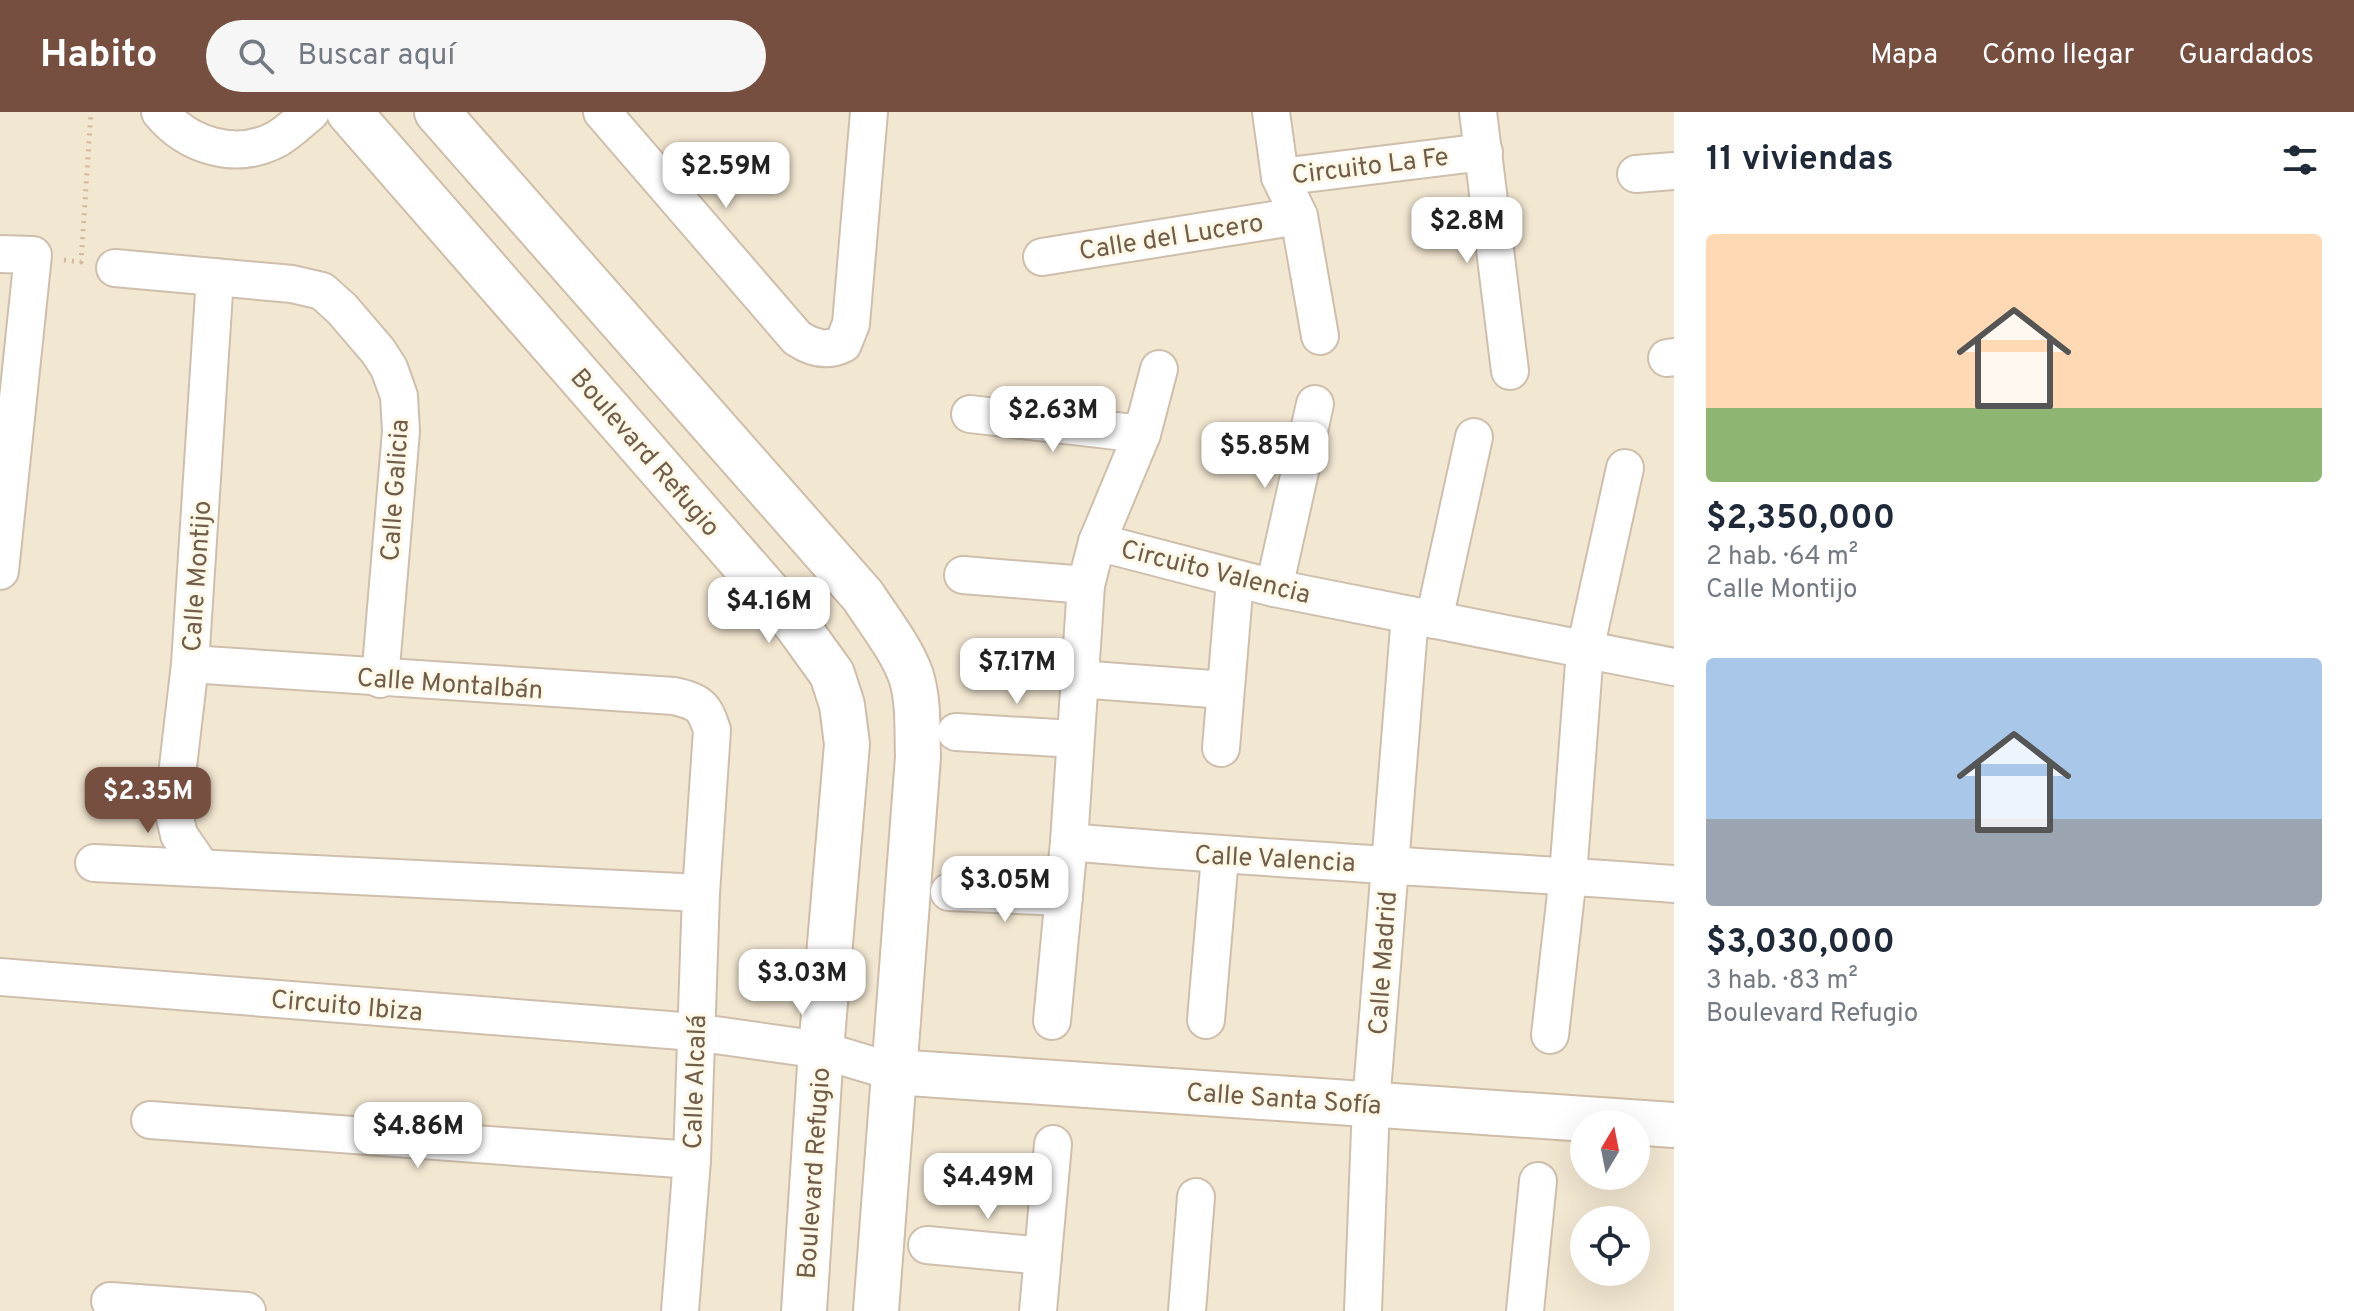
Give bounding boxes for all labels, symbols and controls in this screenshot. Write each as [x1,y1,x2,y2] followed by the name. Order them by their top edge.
[206,20,766,92] search box
[40,32,158,81] text: Habito
[234,34,278,78] icon: search
[298,38,455,75] text: Buscar aquí
[1870,38,1938,74] text: Mapa
[1982,38,2134,74] text: Cómo llegar
[2178,38,2314,74] text: Guardados
[2278,138,2322,182] icon: filters
[1706,139,1894,182] text: 11 viviendas
[1290,141,1451,193] street label: Circuito La Fe
[661,142,791,210] pin: $2.59M
[681,151,771,184] text: $2.59M
[1411,197,1523,265] pin: $2.8M
[1429,206,1505,239] text: $2.8M
[1077,208,1266,269] street label: Calle del Lucero
[1942,286,2086,430] icon: home
[562,363,726,545] street label: Boulevard Refugio
[988,386,1118,454] pin: $2.63M
[1008,395,1098,428] text: $2.63M
[375,418,418,562] street label: Calle Galicia
[1200,422,1330,490] pin: $5.85M
[1219,431,1311,464] text: $5.85M
[1706,498,1895,541] text: $2,350,000
[177,499,220,653] street label: Calle Montijo
[1117,534,1314,613] street label: Circuito Valencia
[1706,541,1858,574] text: 2 hab. · 64 m²
[1706,574,1858,607] text: Calle Montijo
[704,577,834,645] pin: $4.16M
[726,586,812,619] text: $4.16M
[952,638,1082,706] pin: $7.17M
[978,647,1056,680] text: $7.17M
[356,663,544,708] street label: Calle Montalbán
[1942,710,2086,854] icon: home
[83,767,213,835] pin: $2.35M
[103,776,193,809] text: $2.35M
[1193,840,1356,881] street label: Calle Valencia
[940,856,1070,924] pin: $3.05M
[959,865,1051,898] text: $3.05M
[1363,890,1406,1036] street label: Calle Madrid
[1706,922,1895,965] text: $3,030,000
[737,949,867,1017] pin: $3.03M
[757,958,847,991] text: $3.03M
[1706,965,1858,998] text: 3 hab. · 83 m²
[269,984,424,1031] street label: Circuito Ibiza
[1706,998,1918,1031] text: Boulevard Refugio
[678,1014,715,1150] street label: Calle Alcalá
[792,1066,839,1280] street label: Boulevard Refugio
[1185,1077,1383,1124] street label: Calle Santa Sofía
[353,1102,483,1170] pin: $4.86M
[1570,1110,1650,1190] north arrow
[1570,1110,1650,1286] map controls
[372,1111,464,1144] text: $4.86M
[923,1153,1053,1221] pin: $4.49M
[942,1162,1034,1195] text: $4.49M
[1570,1206,1650,1286] button: locate

